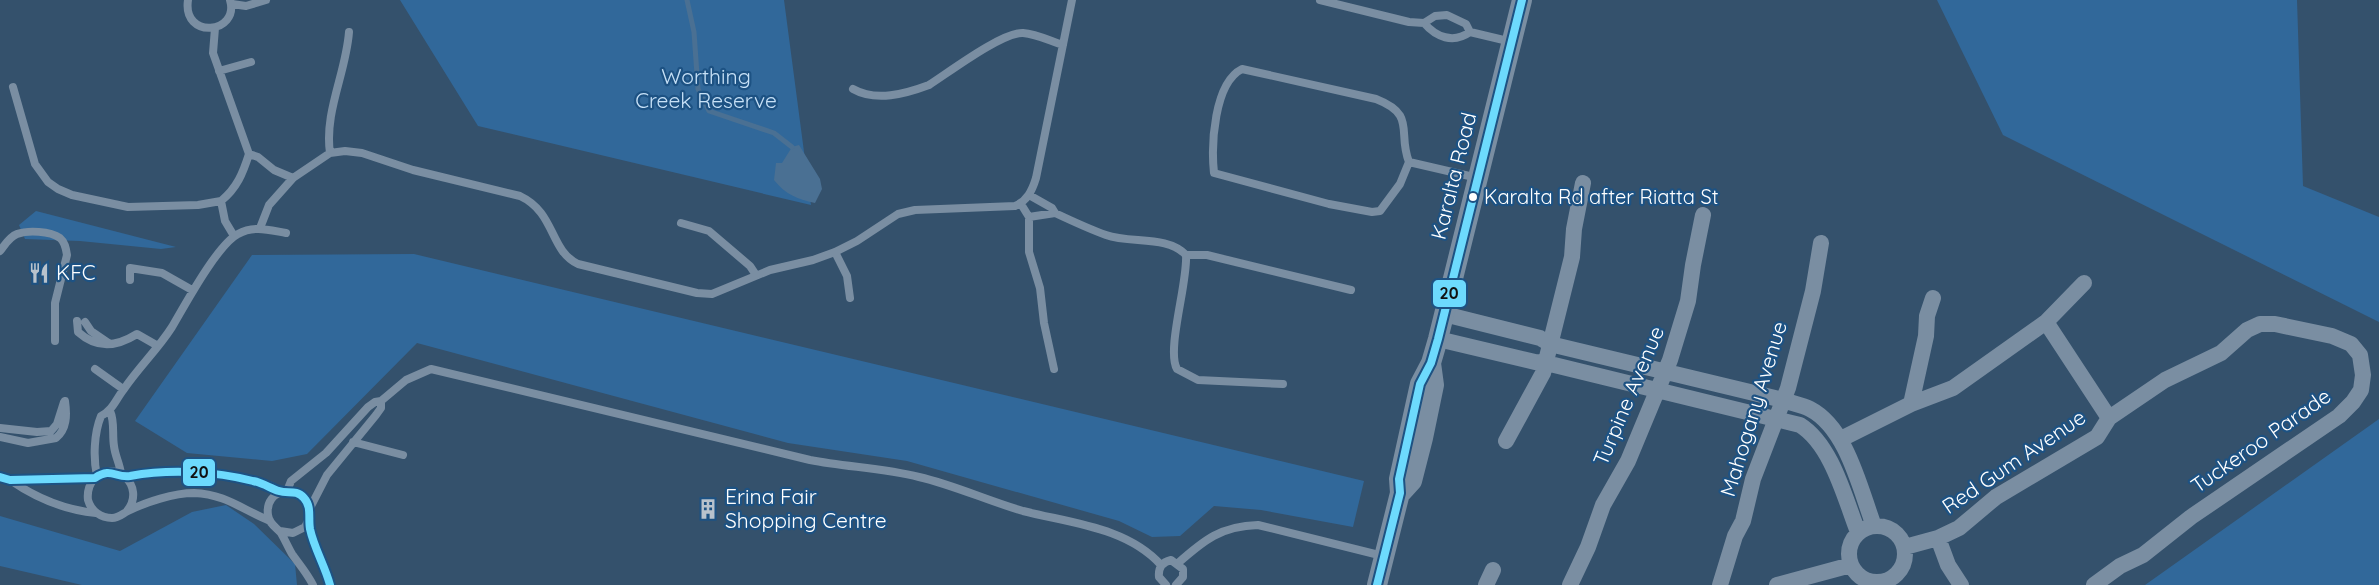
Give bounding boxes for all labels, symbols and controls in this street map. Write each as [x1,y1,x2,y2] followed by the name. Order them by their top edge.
[635,63,777,113] park label: Worthing Creek Reserve
[1425,110,1481,242] street label: Karalta Road
[1484,184,1719,209] place label: Karalta Rd after Riatta St
[1467,191,1479,203] marker: Karalta Rd after Riatta St
[56,259,96,285] place label: KFC
[27,261,51,285] restaurant icon: KFC
[1432,279,1467,308] line badge: 20
[1440,283,1459,303] text: 20
[1714,318,1792,500] street label: Mahogany Avenue
[1587,322,1669,469] street label: Turpine Avenue
[2186,382,2335,498] street label: Tuckeroo Parade
[1937,404,2090,519] street label: Red Gum Avenue
[182,458,216,487] line badge: 20
[190,462,209,482] text: 20
[725,483,887,533] place label: Erina Fair Shopping Centre
[696,497,720,521] building icon: Erina Fair Shopping Centre

